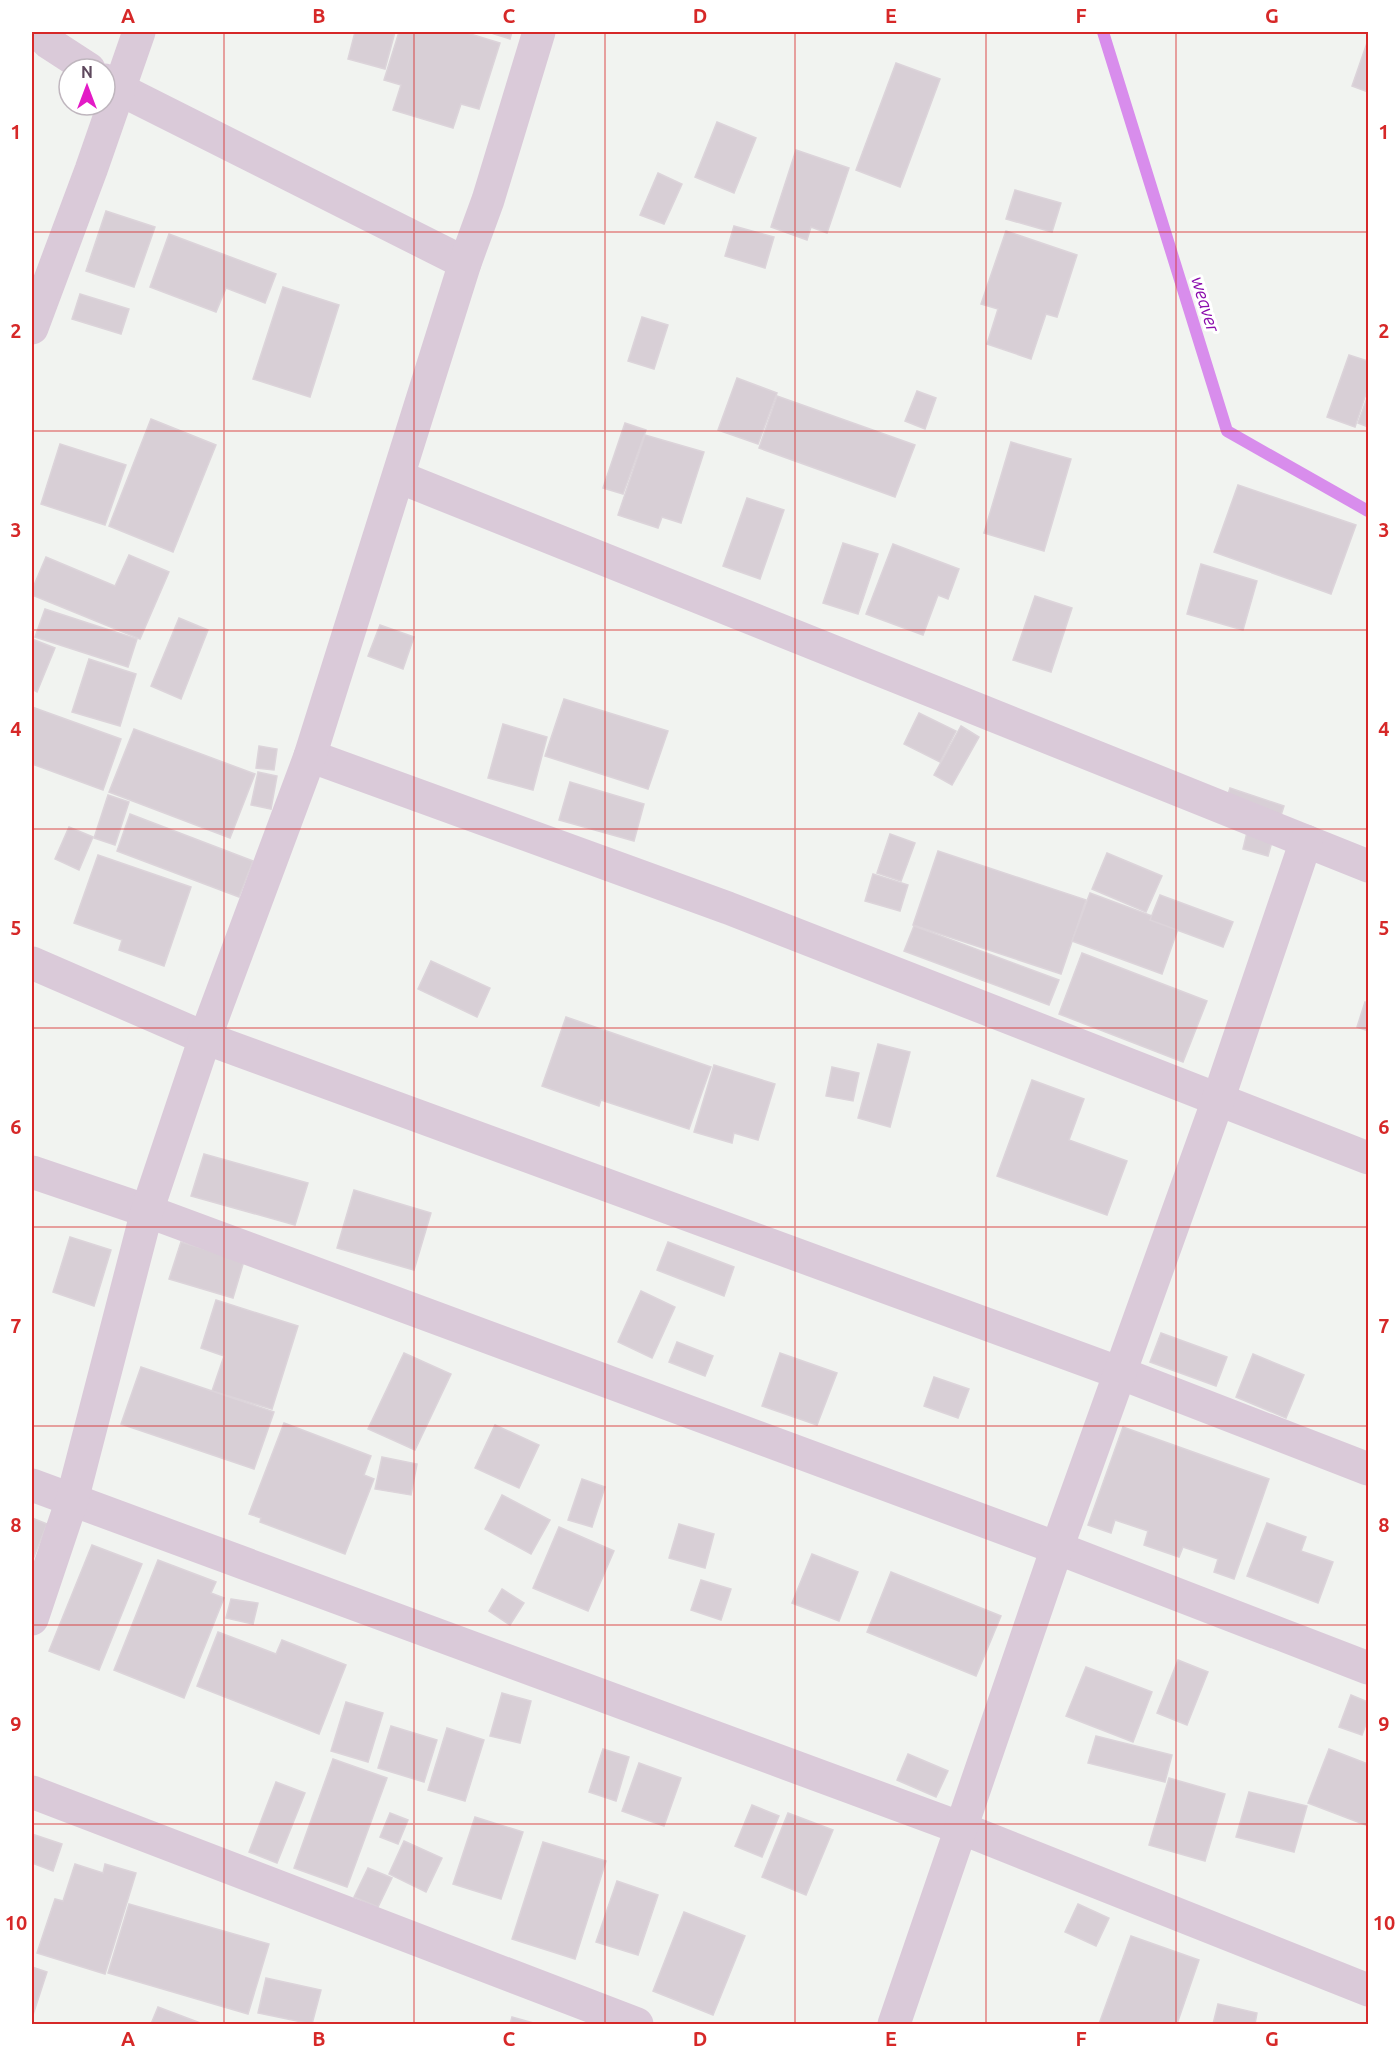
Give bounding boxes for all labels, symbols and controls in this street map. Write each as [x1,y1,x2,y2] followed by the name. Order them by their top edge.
[121,4,135,27] text: A
[312,4,326,27] text: B
[503,4,516,27] text: C
[693,4,707,27] text: D
[885,4,897,27] text: E
[1075,4,1087,27] text: F
[1265,4,1279,27] text: G
[57,57,117,117] north arrow
[81,63,93,81] text: N
[10,120,22,143] text: 1
[1378,120,1390,143] text: 1
[1188,274,1224,335] water label: weaver
[10,319,22,342] text: 2
[1378,319,1390,342] text: 2
[10,518,22,541] text: 3
[1378,518,1390,541] text: 3
[10,717,22,740] text: 4
[1378,717,1390,740] text: 4
[10,916,22,939] text: 5
[1378,916,1390,939] text: 5
[10,1115,22,1138] text: 6
[1378,1115,1390,1138] text: 6
[10,1314,22,1337] text: 7
[1378,1314,1390,1337] text: 7
[10,1513,22,1536] text: 8
[1378,1513,1390,1536] text: 8
[10,1712,22,1735] text: 9
[1378,1712,1390,1735] text: 9
[5,1911,27,1934] text: 10
[1373,1911,1395,1934] text: 10
[121,2027,135,2050] text: A
[312,2027,326,2050] text: B
[503,2027,516,2050] text: C
[693,2027,707,2050] text: D
[885,2027,897,2050] text: E
[1075,2027,1087,2050] text: F
[1265,2027,1279,2050] text: G

